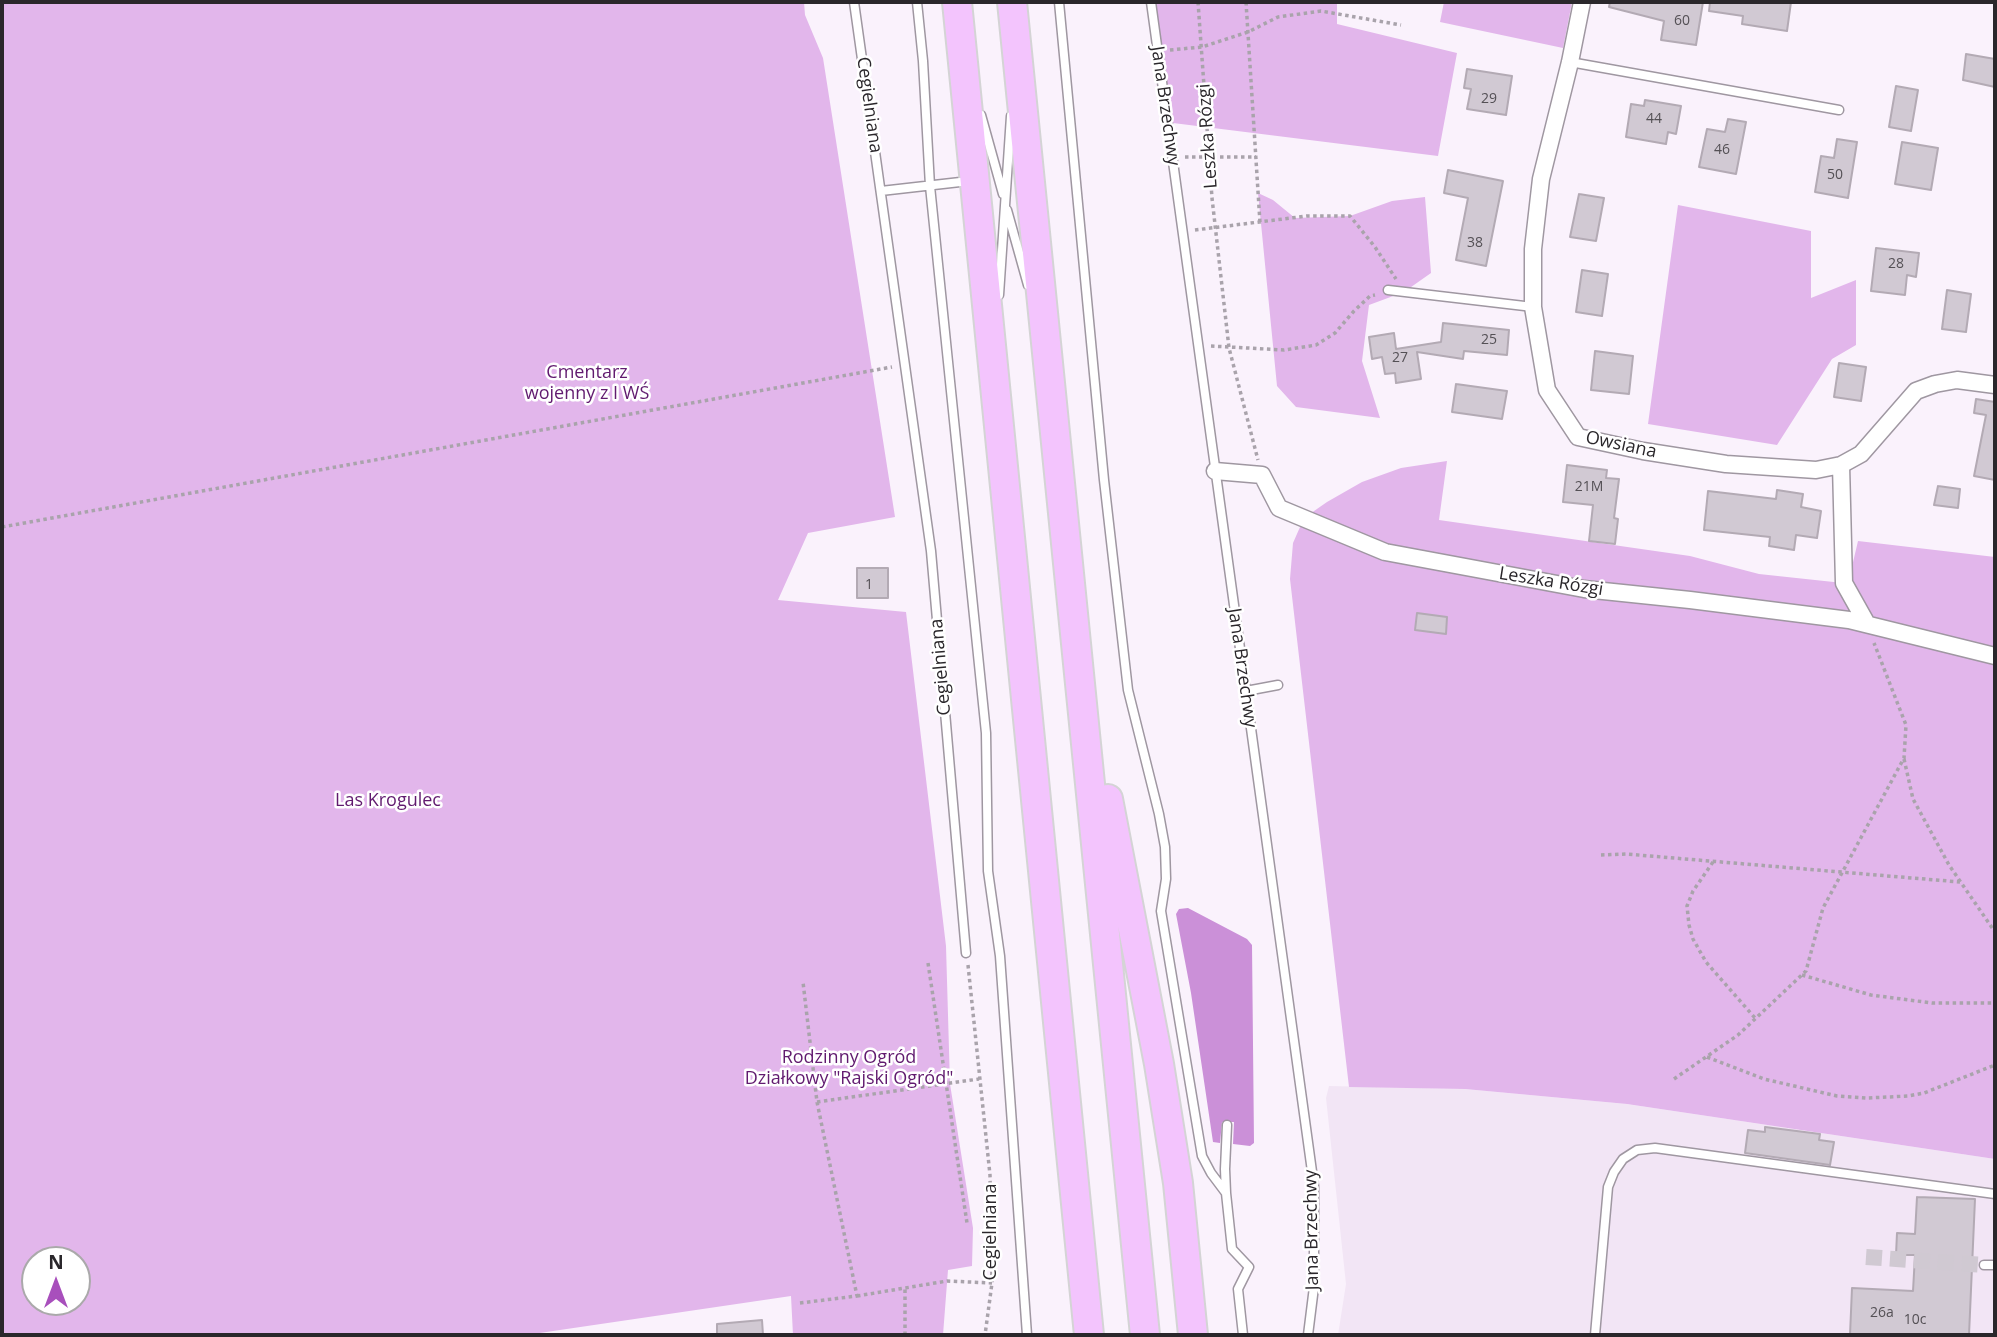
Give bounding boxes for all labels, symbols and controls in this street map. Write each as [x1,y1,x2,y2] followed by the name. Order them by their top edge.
[1674,13,1690,29] house number: 60
[1146,45,1184,167] street label: Jana Brzechwy
[852,55,886,155] street label: Cegielniana
[1194,83,1222,189] street label: Leszka Rózgi
[1481,91,1497,107] house number: 29
[1646,111,1662,127] house number: 44
[1714,142,1730,158] house number: 46
[1827,167,1843,183] house number: 50
[1467,235,1483,251] house number: 38
[1888,256,1904,272] house number: 28
[1481,332,1497,348] house number: 25
[1392,350,1408,366] house number: 27
[525,362,649,404] park label: Cmentarz wojenny z I WŚ
[1583,427,1659,463] street label: Owsiana
[1575,479,1603,495] house number: 21M
[1497,563,1605,601] street label: Leszka Rózgi
[865,577,873,593] house number: 1
[1223,607,1261,729] street label: Jana Brzechwy
[926,618,956,716] street label: Cegielniana
[335,790,441,812] park label: Las Krogulec
[745,1047,953,1090] park label: Rodzinny Ogród Działkowy "Rajski Ogród"
[1300,1169,1324,1291] street label: Jana Brzechwy
[980,1183,1002,1281] street label: Cegielniana
[21,1246,91,1316] north arrow
[48,1249,64,1275] text: N
[1870,1305,1894,1321] house number: 26a
[1904,1312,1926,1328] house number: 10c

